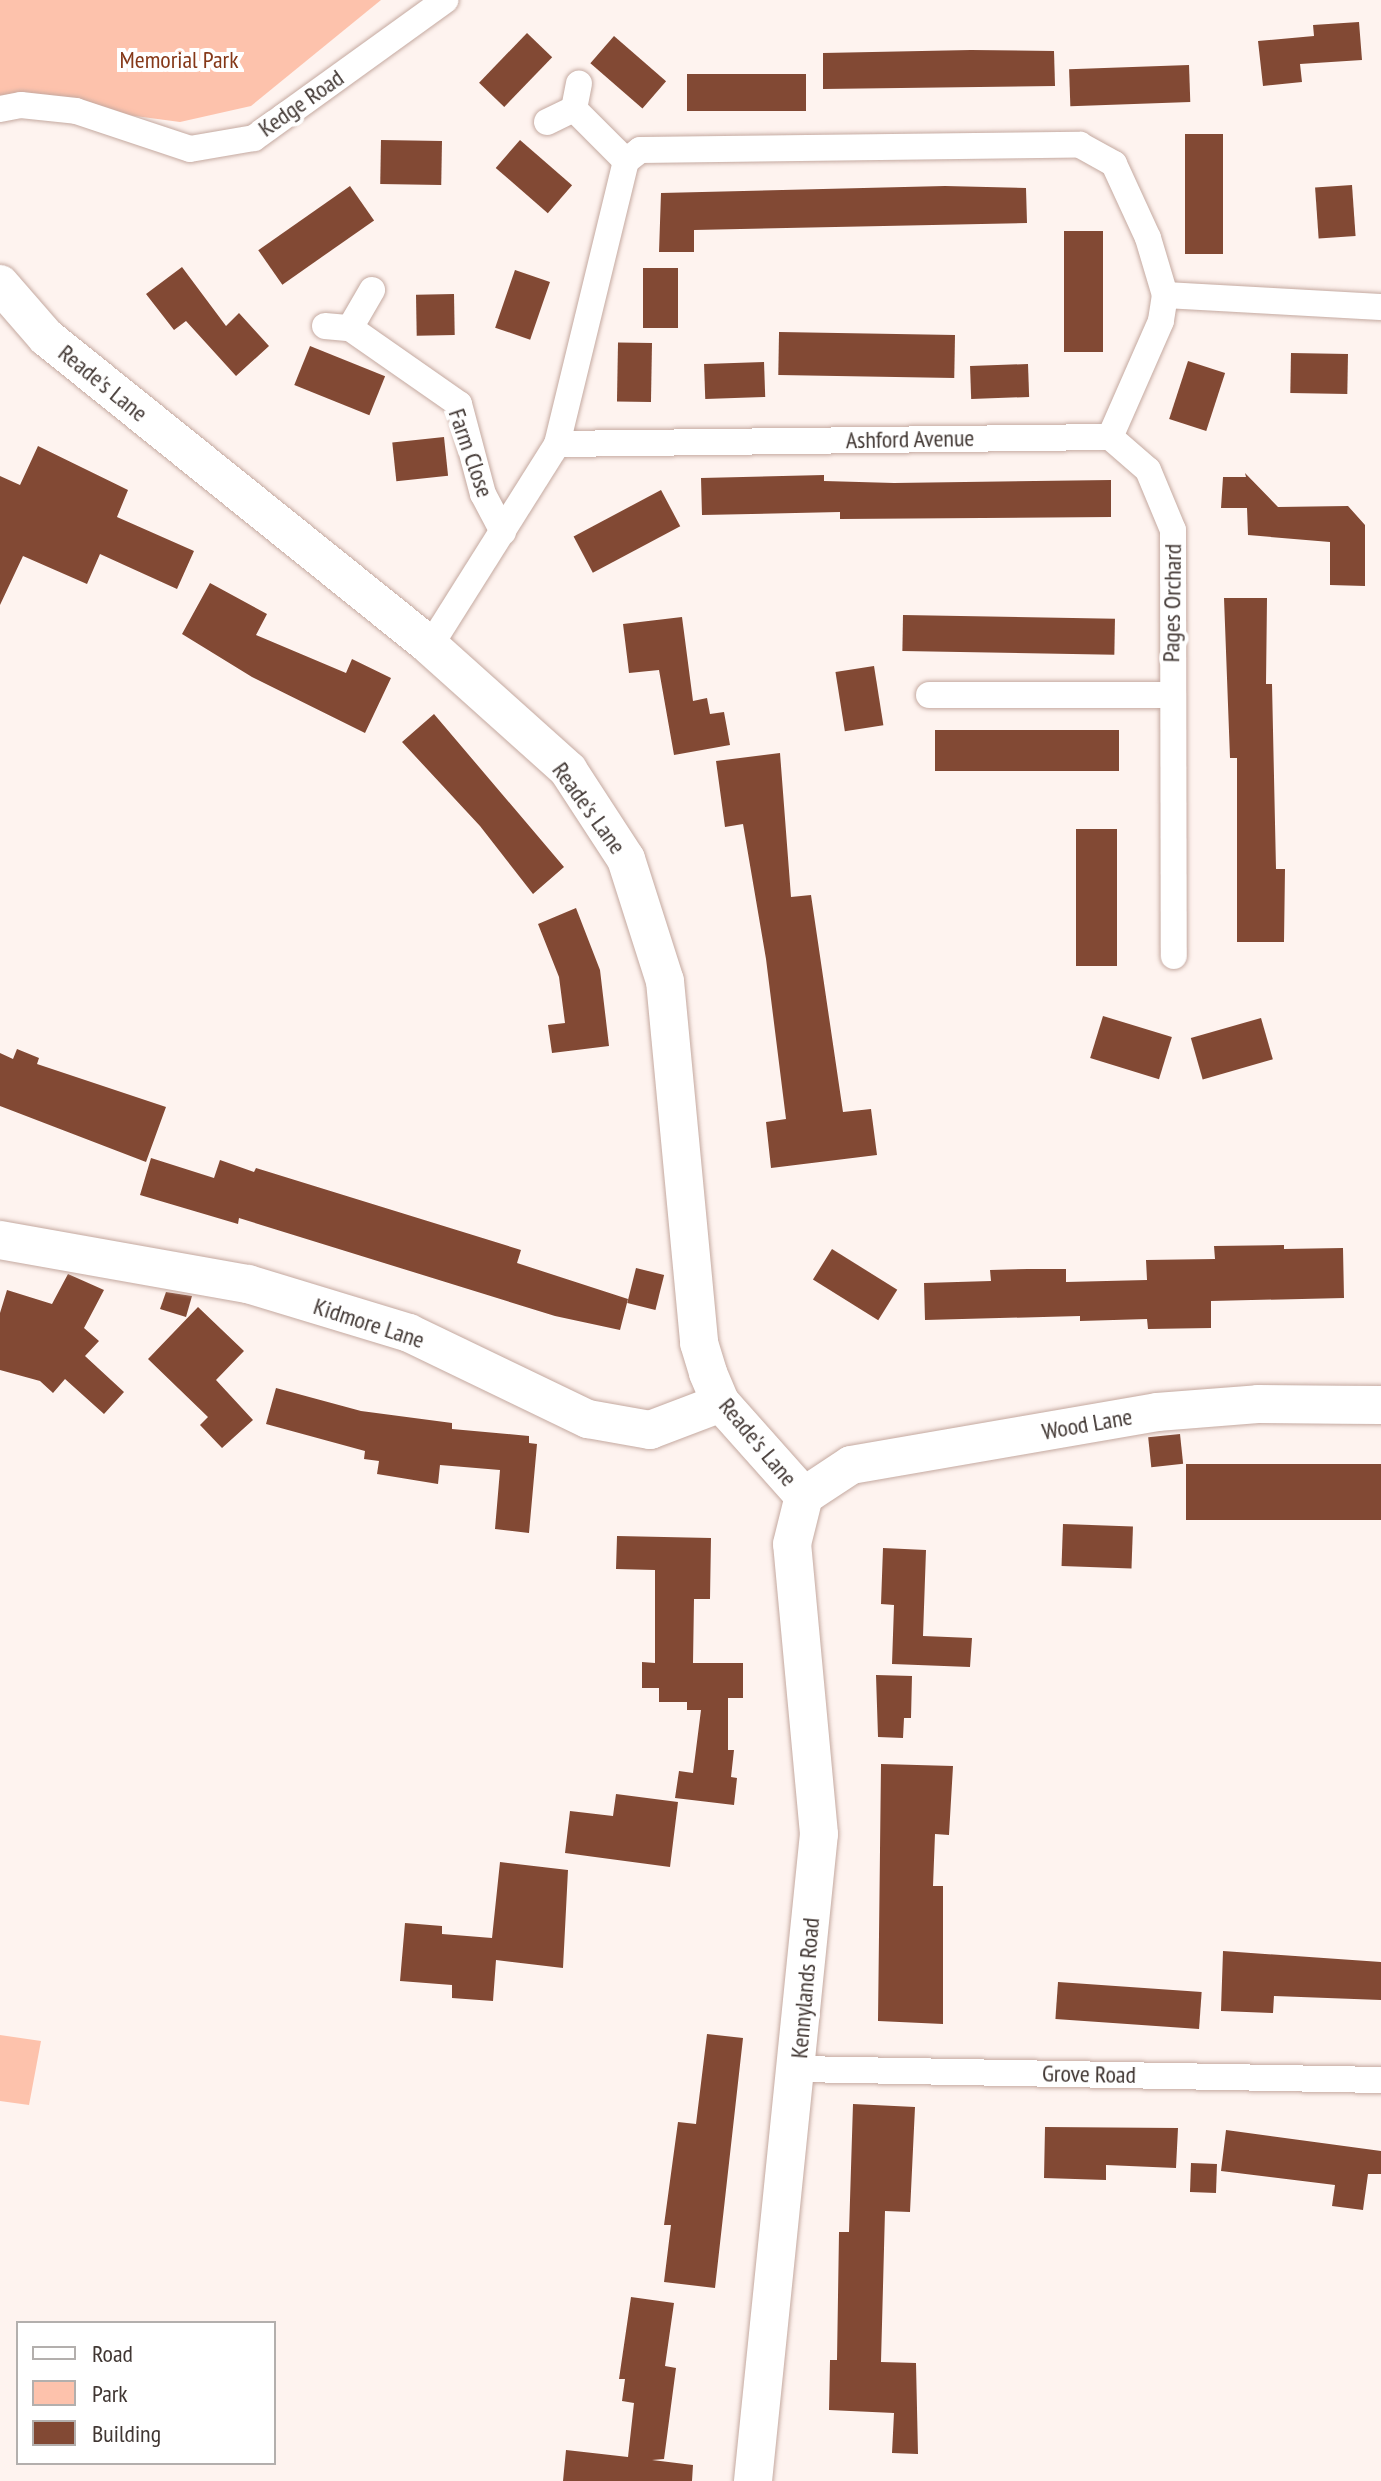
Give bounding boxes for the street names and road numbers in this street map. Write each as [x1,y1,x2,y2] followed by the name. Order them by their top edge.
[253,63,349,143] street label: Kedge Road
[53,338,153,428] street label: Reade's Lane
[442,405,500,501] street label: Farm Close
[845,423,975,455] street label: Ashford Avenue
[1157,543,1187,663] street label: Pages Orchard
[546,757,632,859] street label: Reade's Lane
[310,1292,428,1354] street label: Kidmore Lane
[713,1392,803,1492] street label: Reade's Lane
[1040,1402,1134,1446] street label: Wood Lane
[785,1916,825,2060] street label: Kennylands Road
[1042,2059,1136,2089] street label: Grove Road

